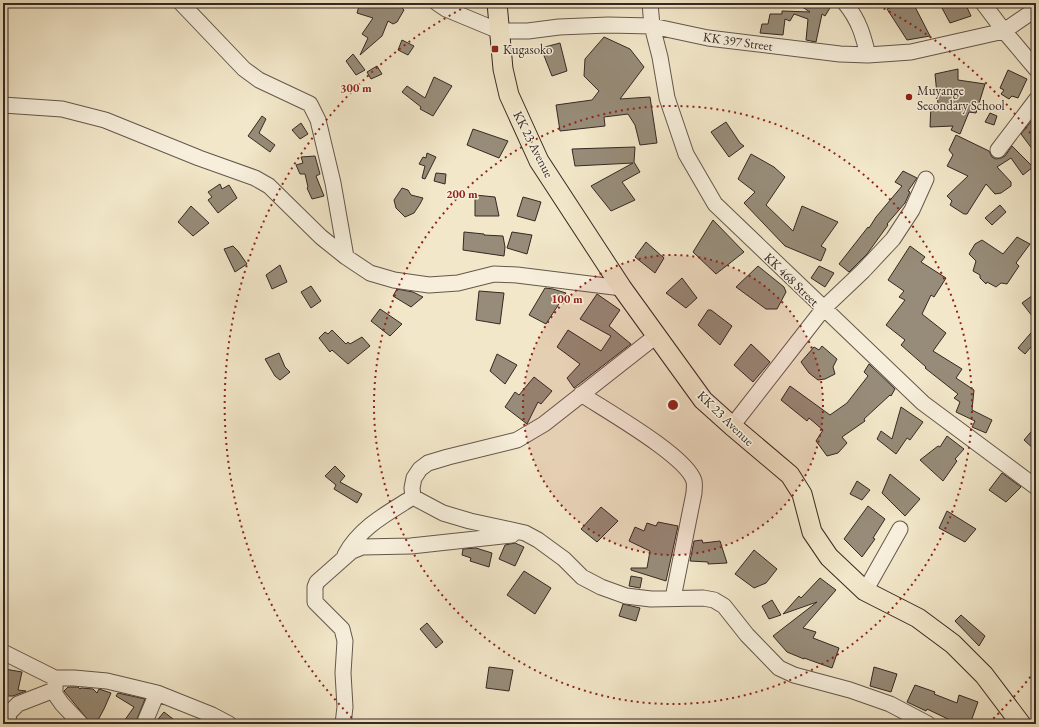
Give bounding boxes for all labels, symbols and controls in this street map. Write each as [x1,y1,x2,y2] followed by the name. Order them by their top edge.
[702,28,774,55] street label: KK 397 Street
[503,41,553,58] place label: Kugasoko
[490,44,500,54] marker: Kugasoko
[340,80,372,96] text: 300 m
[917,82,1005,114] place label: Muyange Secondary School
[904,92,914,102] marker: Muyange Secondary School
[509,108,558,180] street label: KK 23 Avenue
[446,186,478,202] text: 200 m
[761,249,823,310] street label: KK 468 Street
[551,291,583,307] text: 100 m
[694,387,758,450] street label: KK 23 Avenue
[666,398,680,412] centre of rings

